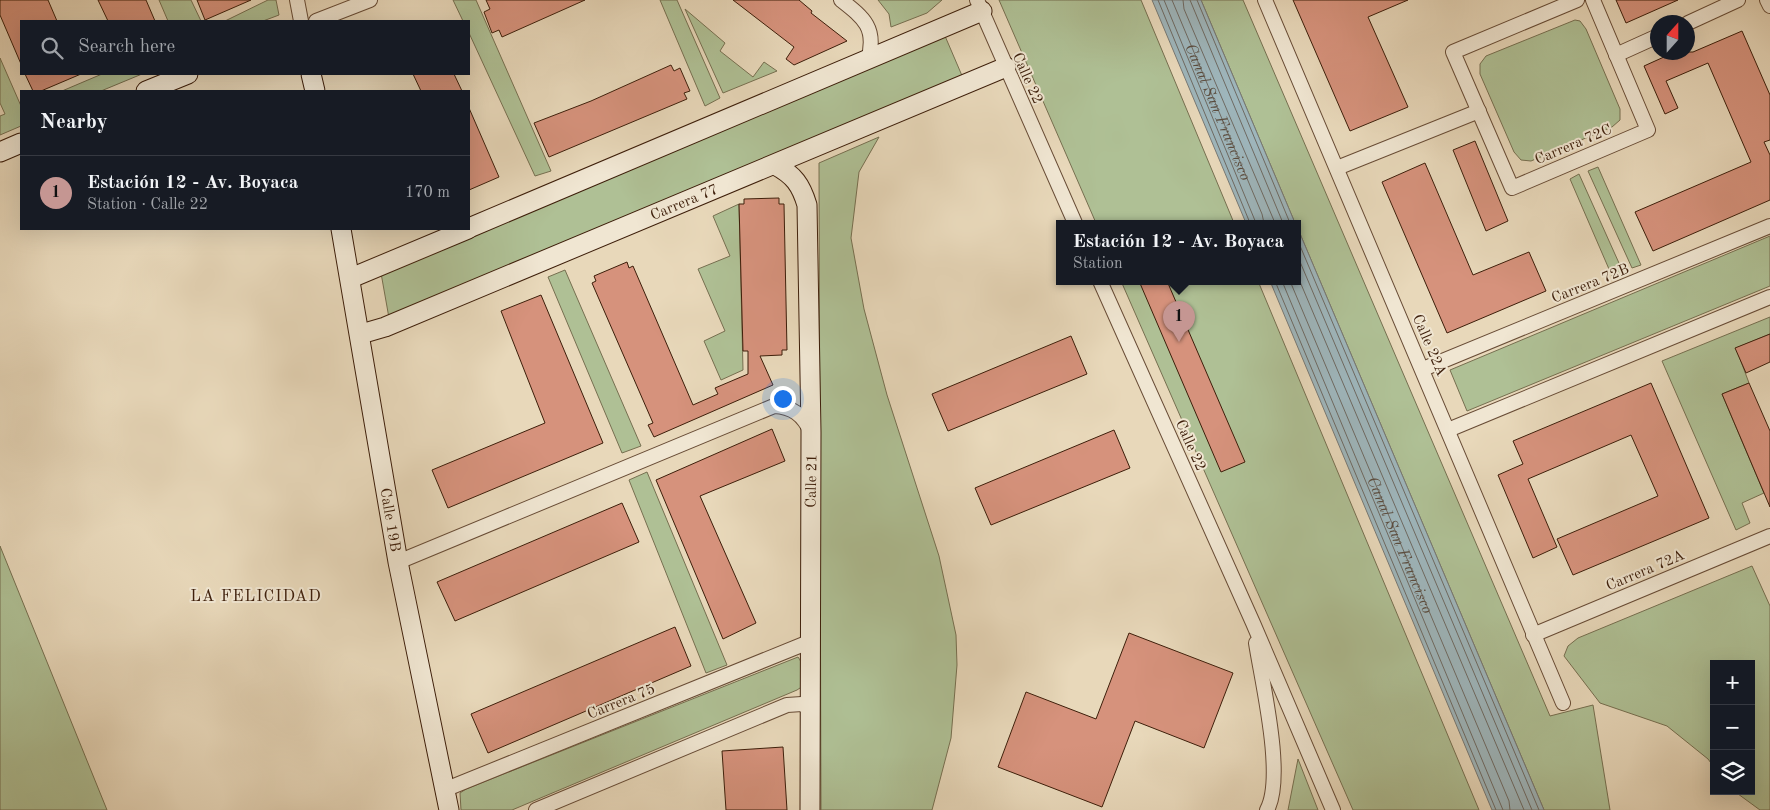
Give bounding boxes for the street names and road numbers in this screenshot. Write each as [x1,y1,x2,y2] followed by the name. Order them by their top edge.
[1009,51,1044,106] street label: Calle 22
[1533,122,1614,168] street label: Carrera 72C
[648,182,720,224] street label: Carrera 77
[1550,262,1631,307] street label: Carrera 72B
[1409,312,1449,379] street label: Calle 22A
[1172,418,1207,473] street label: Calle 22
[805,454,820,508] street label: Calle 21
[376,487,402,553] street label: Calle 19B
[1604,548,1687,595] street label: Carrera 72A
[585,682,658,723] street label: Carrera 75

